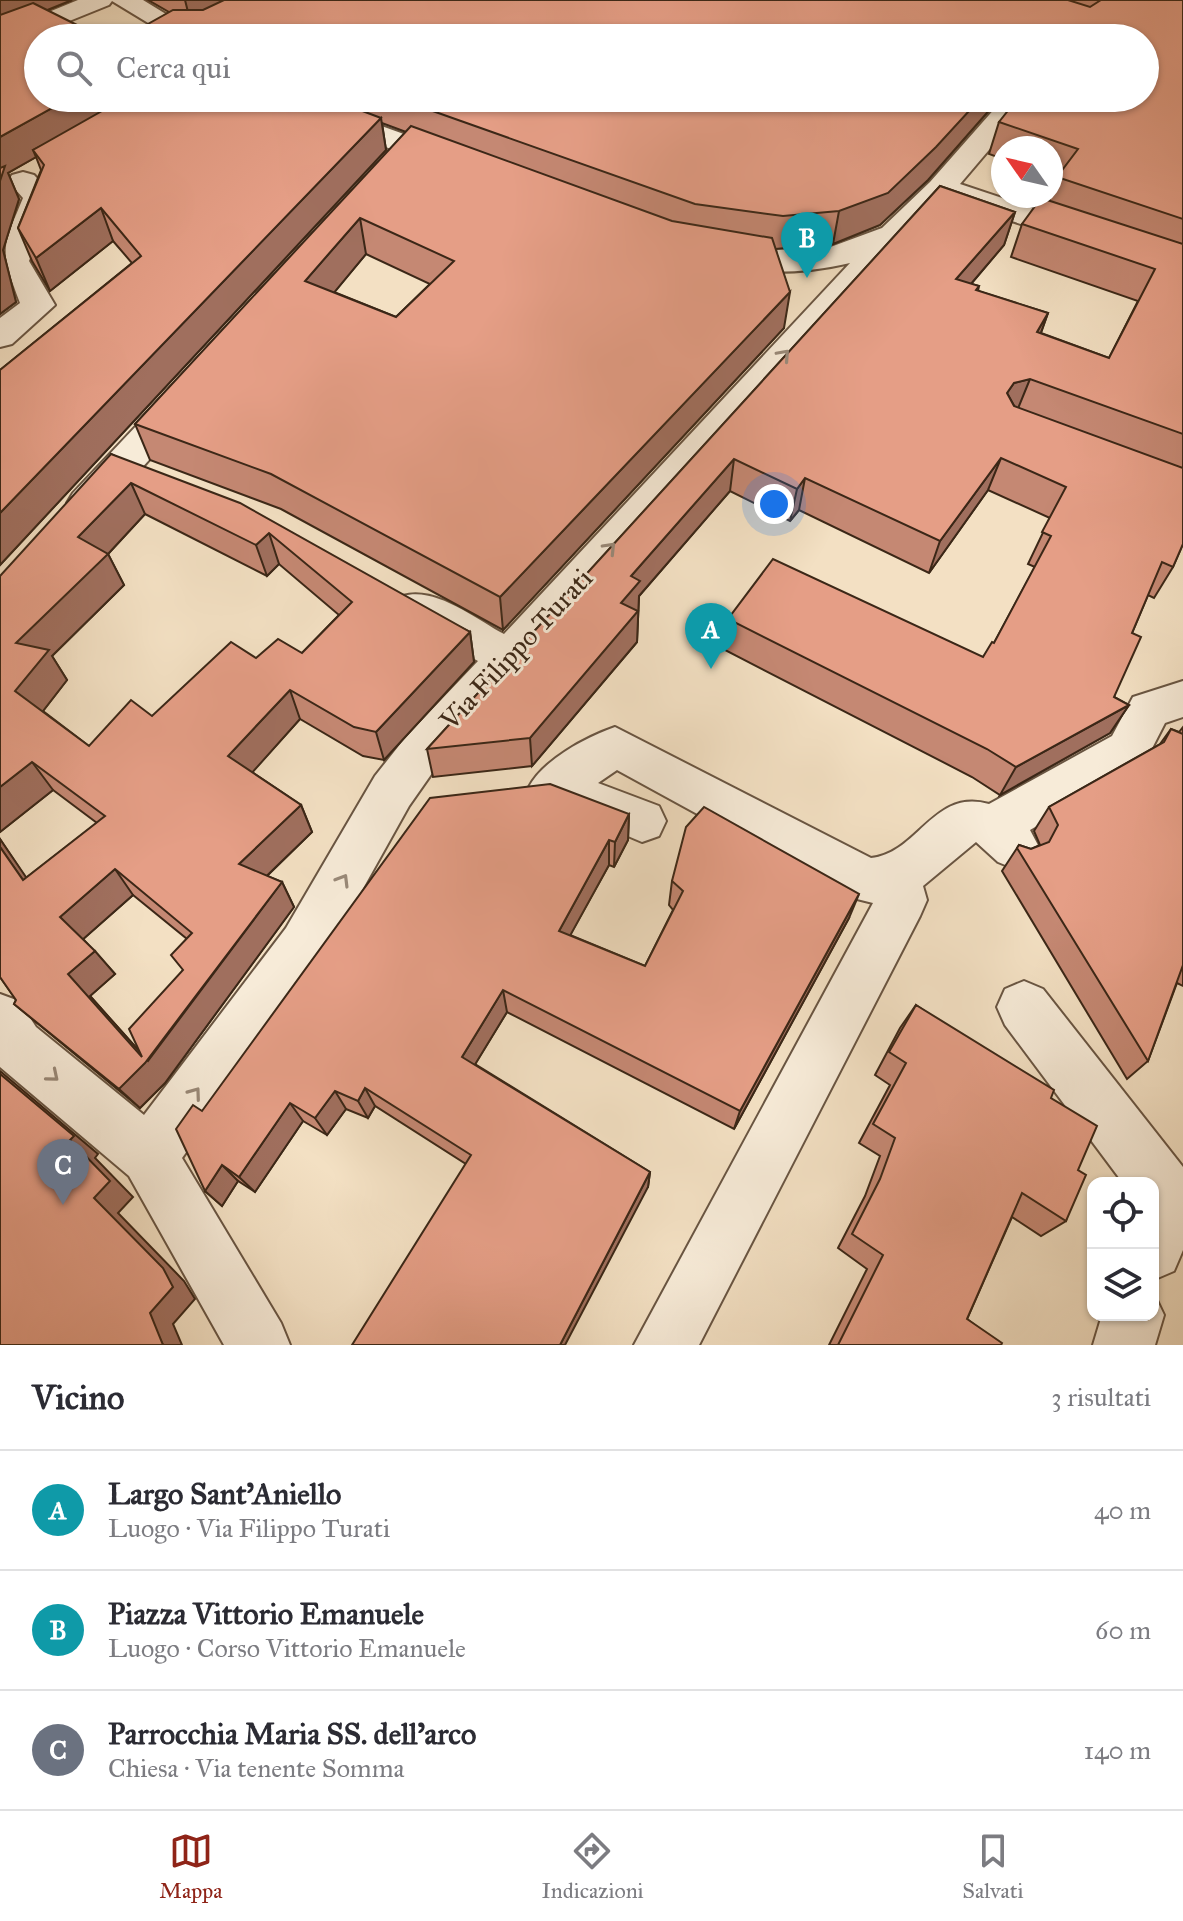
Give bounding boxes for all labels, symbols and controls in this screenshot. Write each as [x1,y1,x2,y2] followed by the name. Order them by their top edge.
[24,24,1159,112] search box
[52,46,96,90] icon: search
[116,50,230,86] text: Cerca qui
[991,136,1063,208] north arrow
[781,212,833,278] pin: B
[775,350,789,365] one-way arrow
[754,484,794,524] your location
[600,543,615,557] one-way arrow
[431,561,600,738] street label: Via Filippo Turati
[685,603,737,669] pin: A
[333,874,349,889] one-way arrow
[44,1066,59,1081] one-way arrow
[186,1088,200,1102] one-way arrow
[37,1139,89,1205] pin: C
[1087,1177,1159,1321] map controls
[1087,1177,1159,1249] button: locate
[1087,1249,1159,1321] button: layers
[32,1377,124,1418] text: Vicino
[1051,1381,1151,1413] text: 3 risultati
[108,1476,341,1512] text: Largo Sant'Aniello
[49,1494,67,1526] text: A
[1094,1494,1151,1526] text: 40 m
[108,1512,390,1544] text: Luogo · Via Filippo Turati
[108,1596,424,1632] text: Piazza Vittorio Emanuele
[49,1614,67,1646] text: B
[1095,1614,1151,1646] text: 60 m
[108,1632,466,1664] text: Luogo · Corso Vittorio Emanuele
[108,1716,476,1752] text: Parrocchia Maria SS. dell'arco
[49,1734,67,1766] text: C
[1084,1734,1151,1766] text: 140 m
[108,1752,405,1784] text: Chiesa · Via tenente Somma
[159,1829,223,1904] tab: Mappa
[541,1829,644,1904] tab: Indicazioni
[962,1829,1024,1904] tab: Salvati

